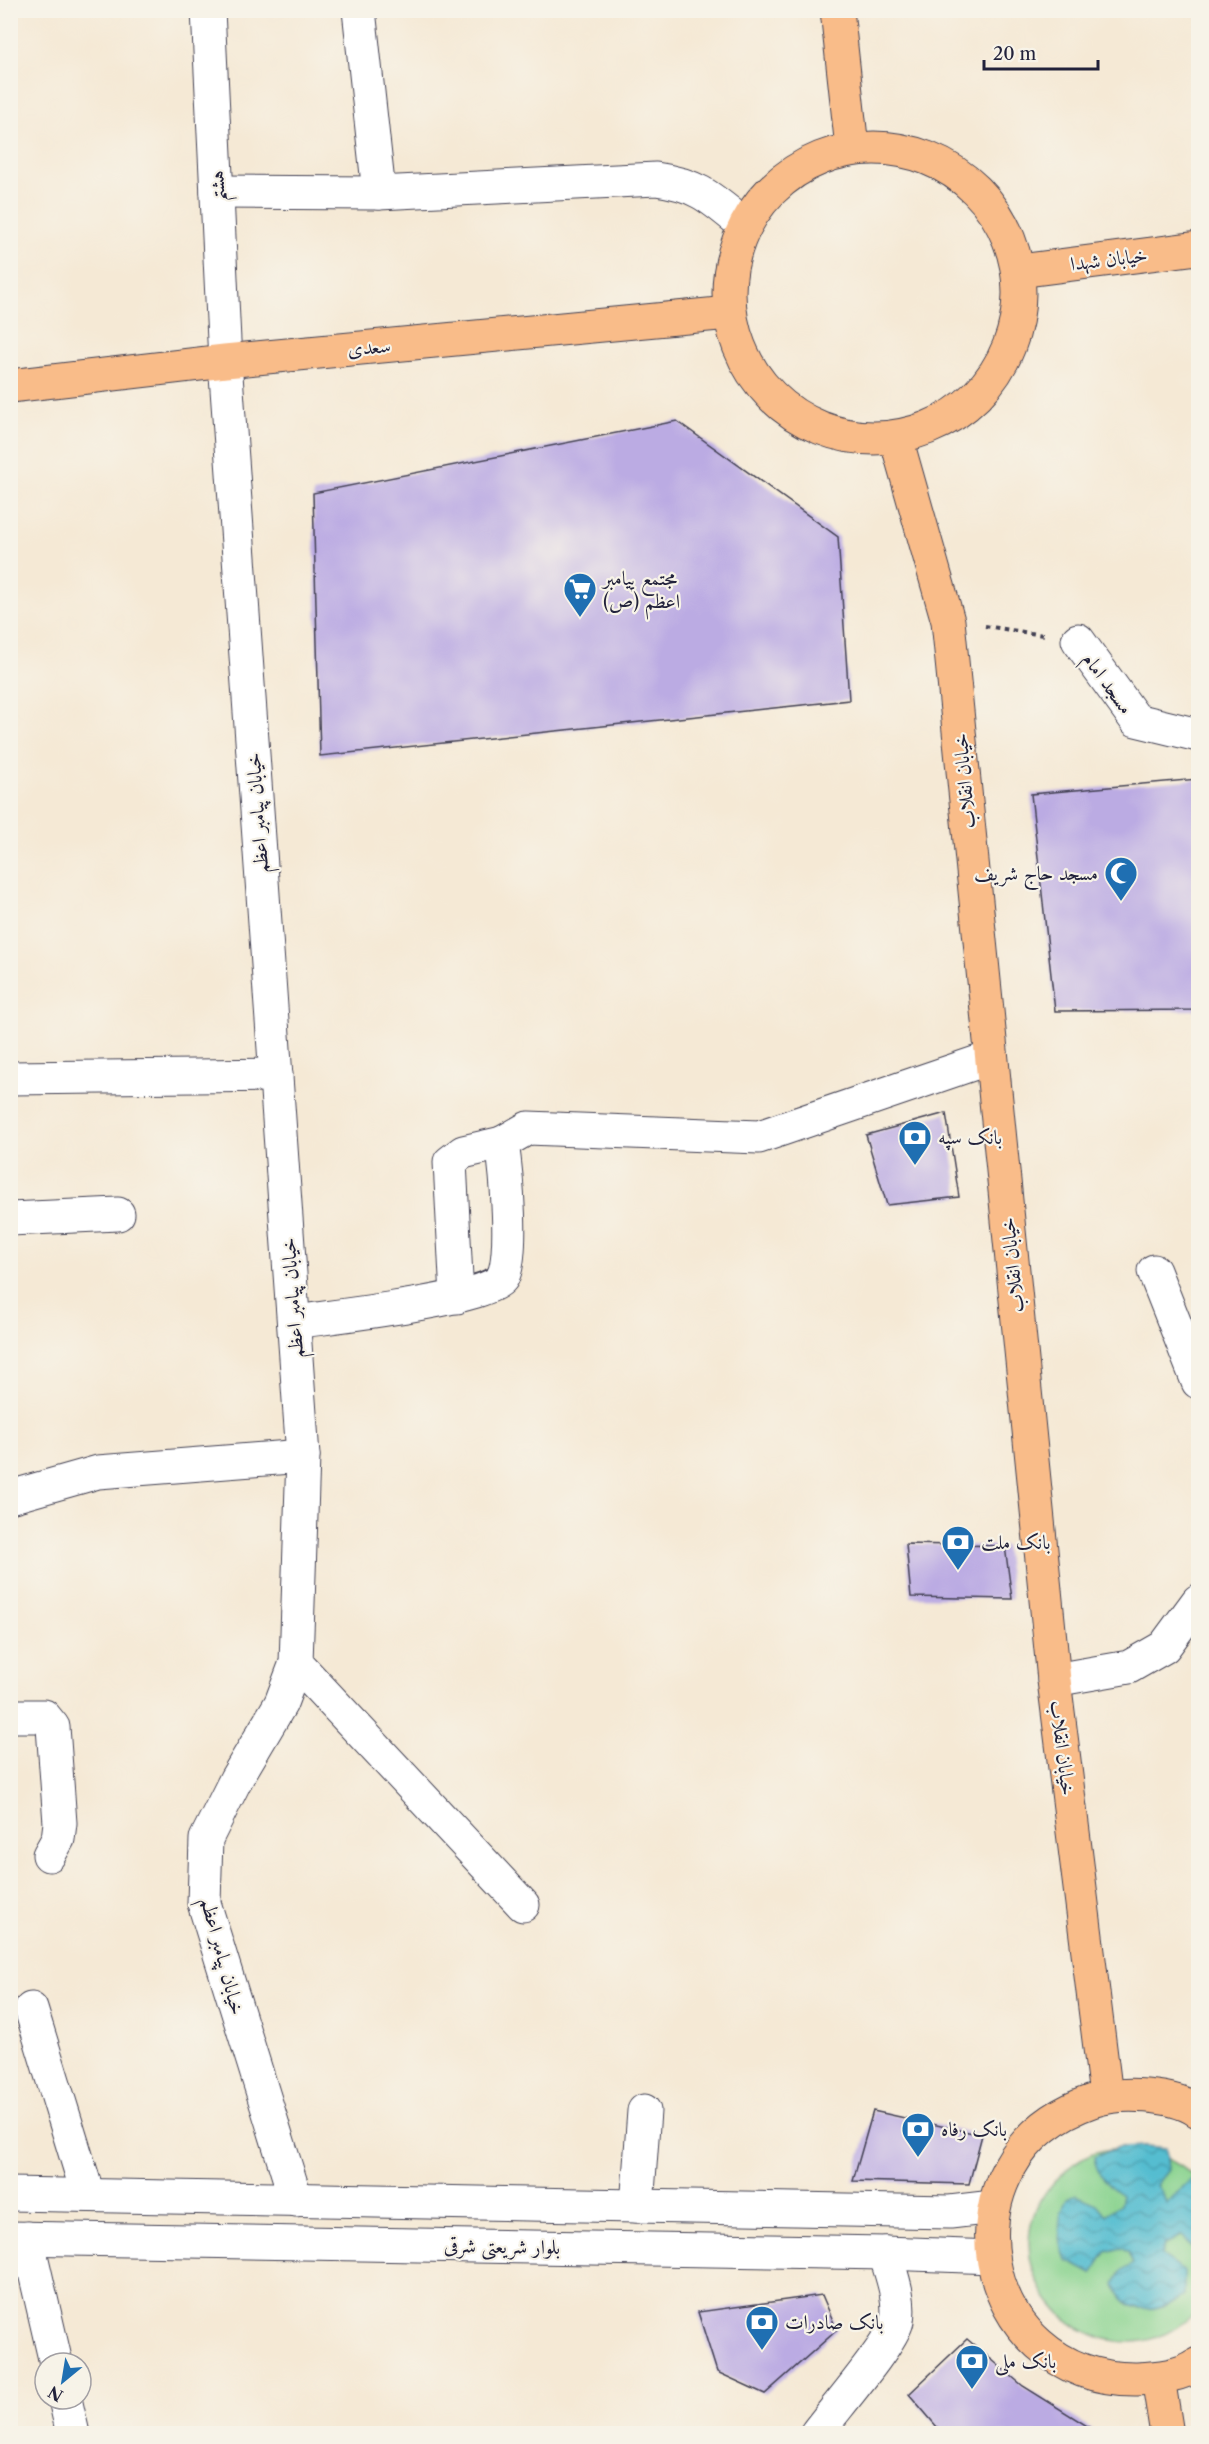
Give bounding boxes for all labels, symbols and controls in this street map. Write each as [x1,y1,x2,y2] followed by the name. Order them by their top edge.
[984,33,1098,71] scale bar
[993,43,1037,65] text: 20 m
[204,169,238,202] street label: هشتم
[1069,242,1149,277] street label: خیابان شهدا
[346,333,392,361] street label: سعدی
[601,566,680,620] place label: مجتمع پیامبر اعظم (ص)
[562,571,598,618] supermarket icon: مجتمع پیامبر اعظم (ص)
[1073,648,1138,722] street label: مسجد امام
[948,732,981,830] street label: خیابان انقلاب
[241,751,280,874] street label: خیابان پیامبر اعظم
[1103,855,1139,902] mosque icon: مسجد حاج شریف
[974,861,1098,891] place label: مسجد حاج شریف
[897,1119,933,1166] bank icon: بانک سپه
[938,1125,1002,1151] place label: بانک سپه
[995,1216,1030,1314] street label: خیابان انقلاب
[276,1236,315,1359] street label: خیابان پیامبر اعظم
[940,1524,976,1571] bank icon: بانک ملت
[981,1530,1051,1554] place label: بانک ملت
[1044,1699,1081,1797] street label: خیابان انقلاب
[189,1894,250,2019] street label: خیابان پیامبر اعظم
[900,2111,936,2158] bank icon: بانک رفاه
[941,2117,1007,2141] place label: بانک رفاه
[443,2233,560,2262] street label: بلوار شریعتی شرقی
[744,2304,780,2351] bank icon: بانک صادرات
[785,2310,884,2334] place label: بانک صادرات
[954,2343,990,2390] bank icon: بانک ملی
[995,2349,1056,2376] place label: بانک ملی
[33,2351,93,2411] north arrow
[44,2382,67,2406] text: N

